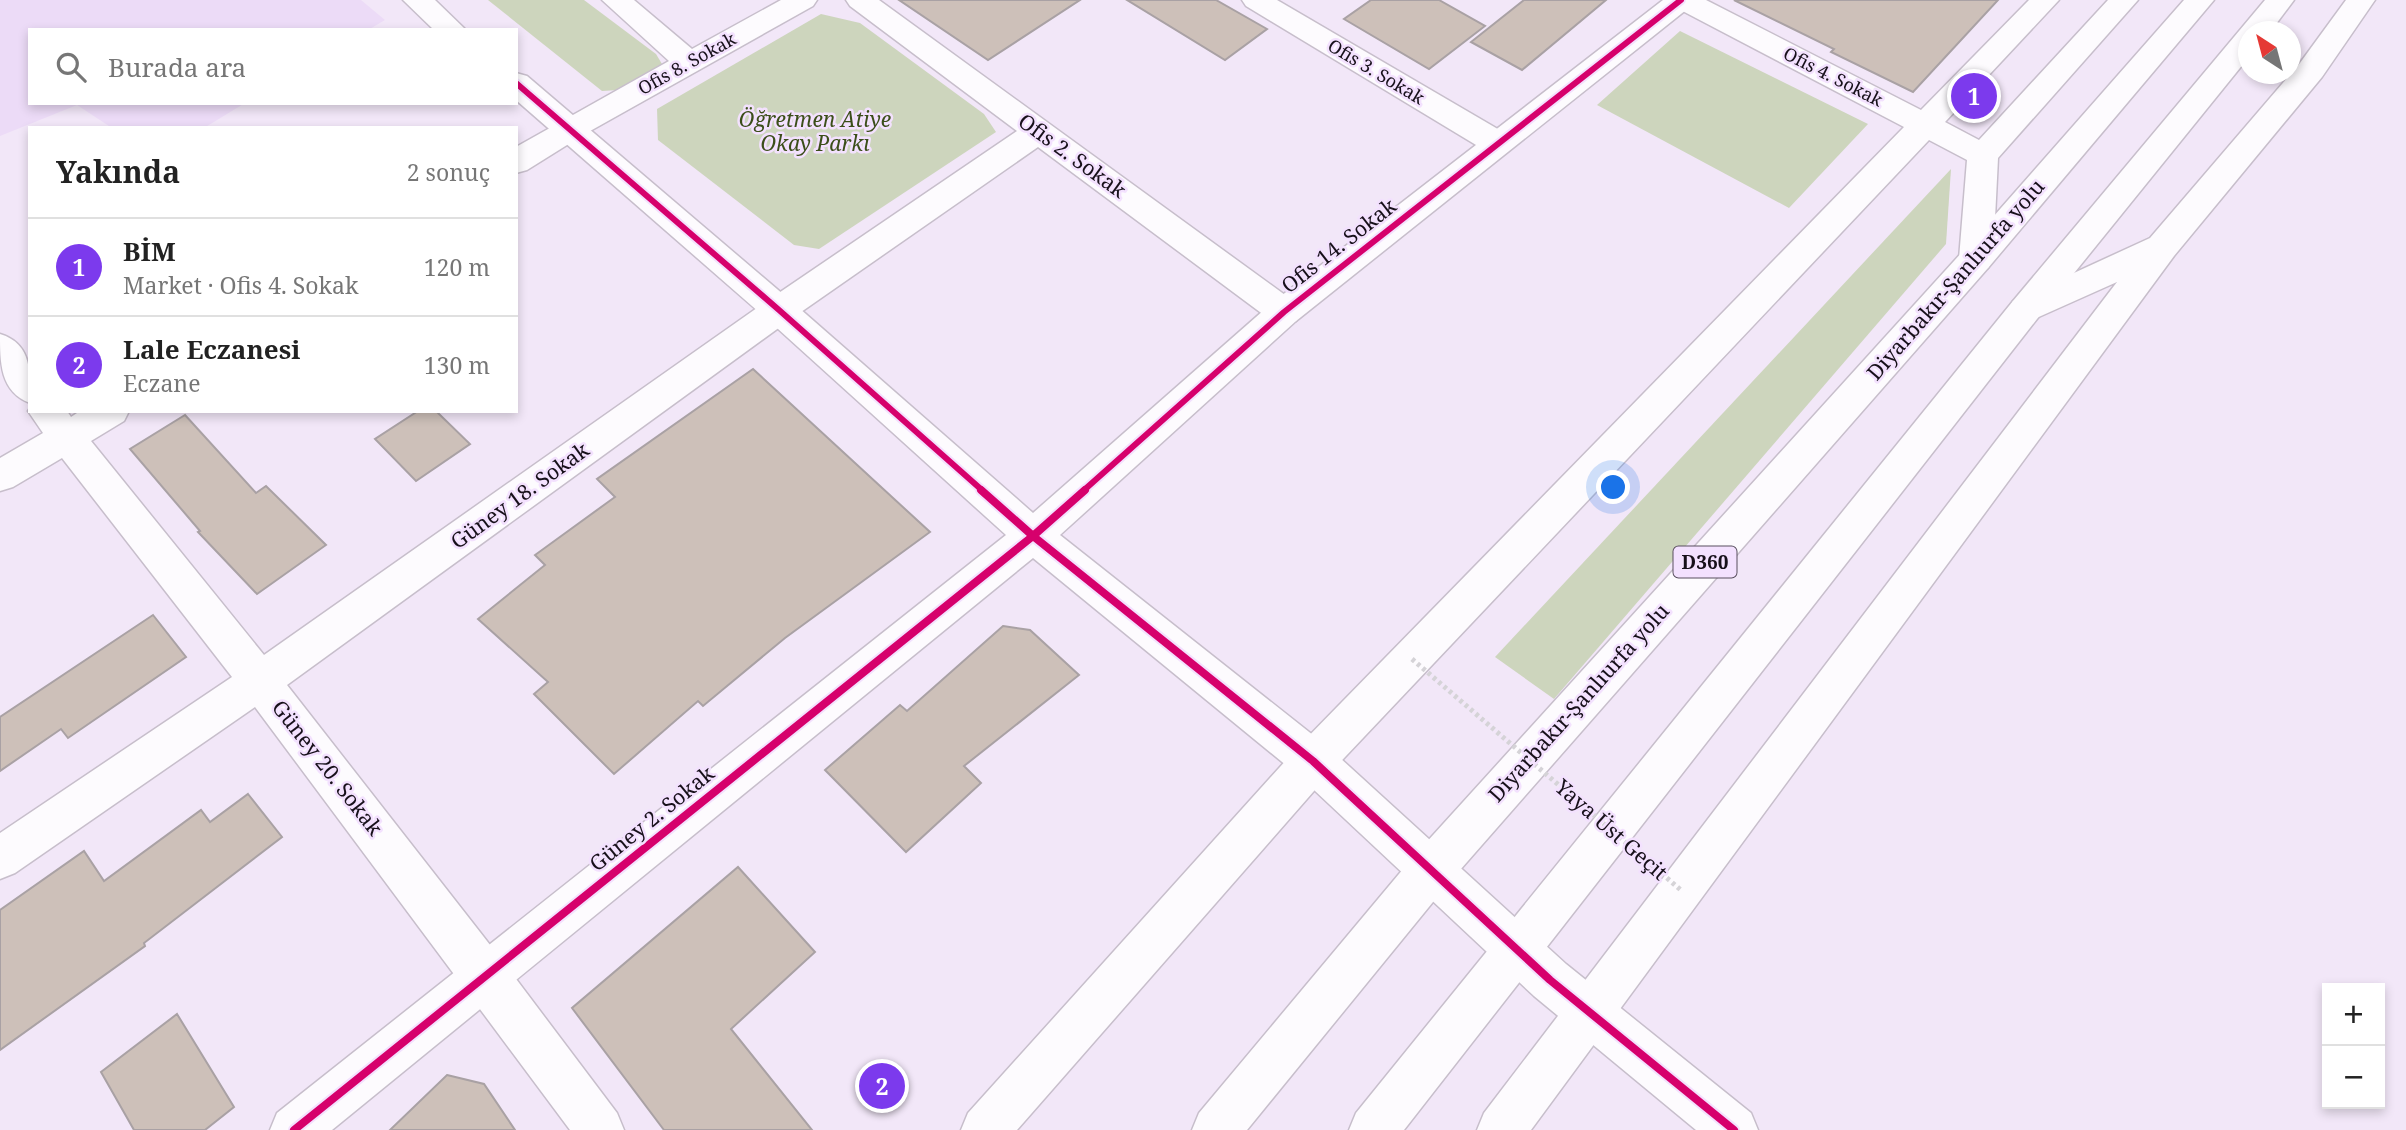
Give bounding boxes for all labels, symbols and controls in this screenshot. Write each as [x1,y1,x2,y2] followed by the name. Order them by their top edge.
[2238,21,2301,84] north arrow
[633,26,740,100] street label: Ofis 8. Sokak
[28,28,518,105] search box
[1324,33,1430,110] street label: Ofis 3. Sokak
[1780,41,1888,112] street label: Ofis 4. Sokak
[52,48,90,86] icon: search
[108,49,246,85] text: Burada ara
[1951,70,1997,122] pin: 1
[739,105,891,157] park label: Öğretmen Atiye Okay Parkı
[1013,107,1133,204] street label: Ofis 2. Sokak
[56,151,180,192] text: Yakında
[407,156,490,188] text: 2 sonuç
[1860,173,2050,386] street label: Diyarbakır-Şanlıurfa yolu
[1275,191,1402,299] street label: Ofis 14. Sokak
[123,233,176,269] text: BİM
[73,251,86,283] text: 1
[424,251,490,283] text: 120 m
[123,269,358,301] text: Market · Ofis 4. Sokak
[123,331,300,367] text: Lale Eczanesi
[73,349,86,381] text: 2
[424,349,490,381] text: 130 m
[123,367,201,399] text: Eczane
[445,435,595,555] street label: Güney 18. Sokak
[1596,470,1630,504] your location
[1674,547,1736,578] road number: D360
[1482,597,1675,807] street label: Diyarbakır-Şanlıurfa yolu
[266,694,390,841] street label: Güney 20. Sokak
[583,759,720,877] street label: Güney 2. Sokak
[1549,772,1674,886] street label: Yaya Üst Geçit
[2322,983,2385,1109] map controls
[2322,983,2385,1046] button: +
[2322,1046,2385,1109] button: −
[859,1060,905,1112] pin: 2

